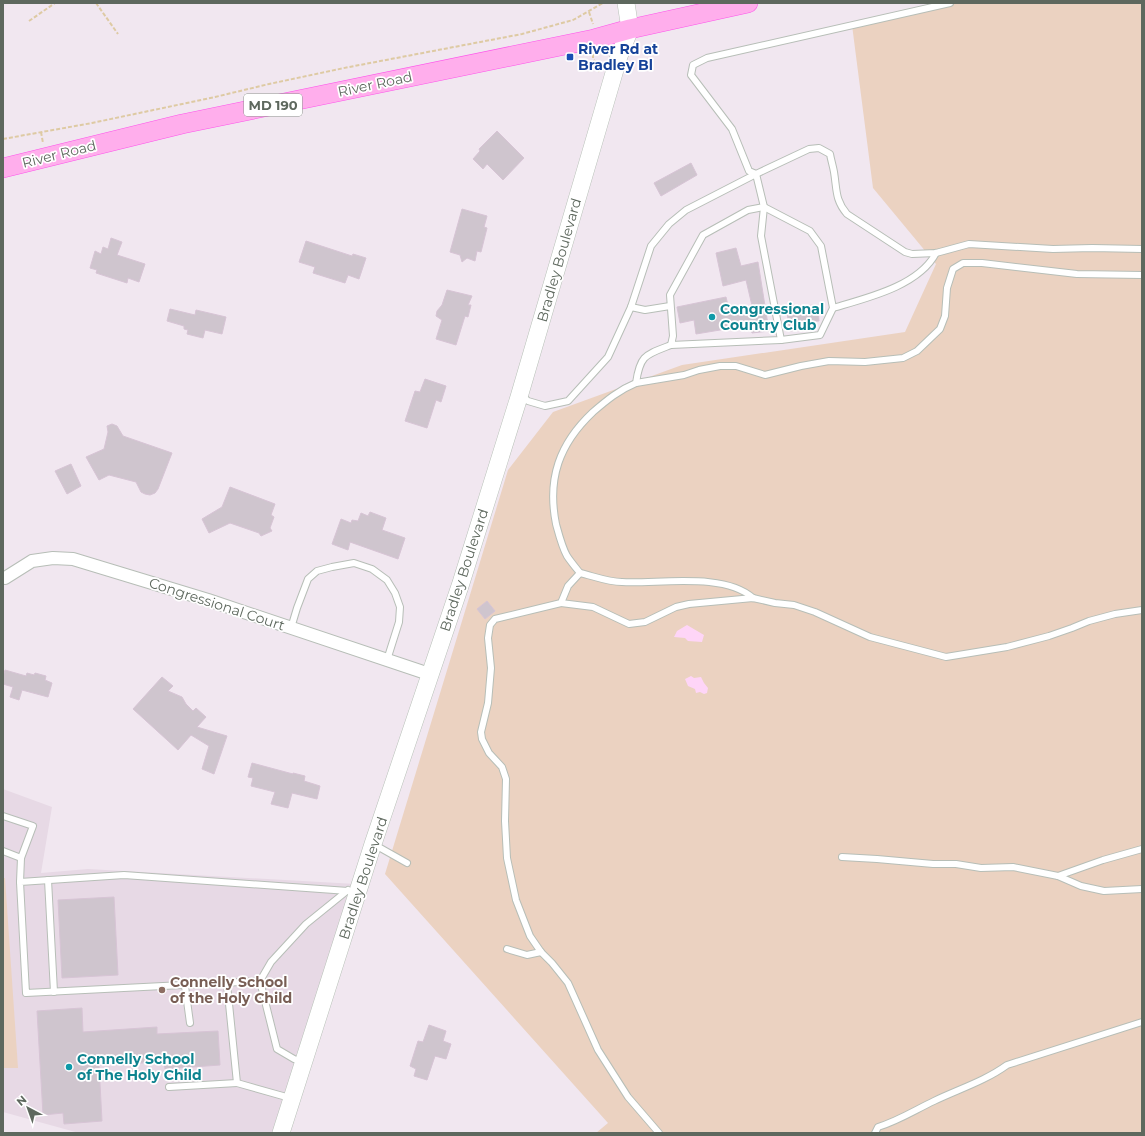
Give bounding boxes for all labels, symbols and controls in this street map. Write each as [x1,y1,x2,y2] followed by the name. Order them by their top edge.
[578,40,658,74] place label: River Rd at Bradley Bl
[565,52,575,62] marker: River Rd at Bradley Bl
[336,67,414,101] street label: River Road
[244,94,302,116] road number: MD 190
[20,136,98,172] street label: River Road
[533,196,585,324] street label: Bradley Boulevard
[720,300,824,334] place label: Congressional Country Club
[707,312,717,322] marker: Congressional Country Club
[436,506,492,634] street label: Bradley Boulevard
[147,574,288,635] street label: Congressional Court
[335,814,391,942] street label: Bradley Boulevard
[170,973,292,1007] place label: Connelly School of the Holy Child
[157,985,167,995] marker: Connelly School of the Holy Child
[77,1050,202,1084] place label: Connelly School of The Holy Child
[64,1062,74,1072] marker: Connelly School of The Holy Child
[8,1088,48,1128] north arrow
[13,1092,29,1109] text: N

